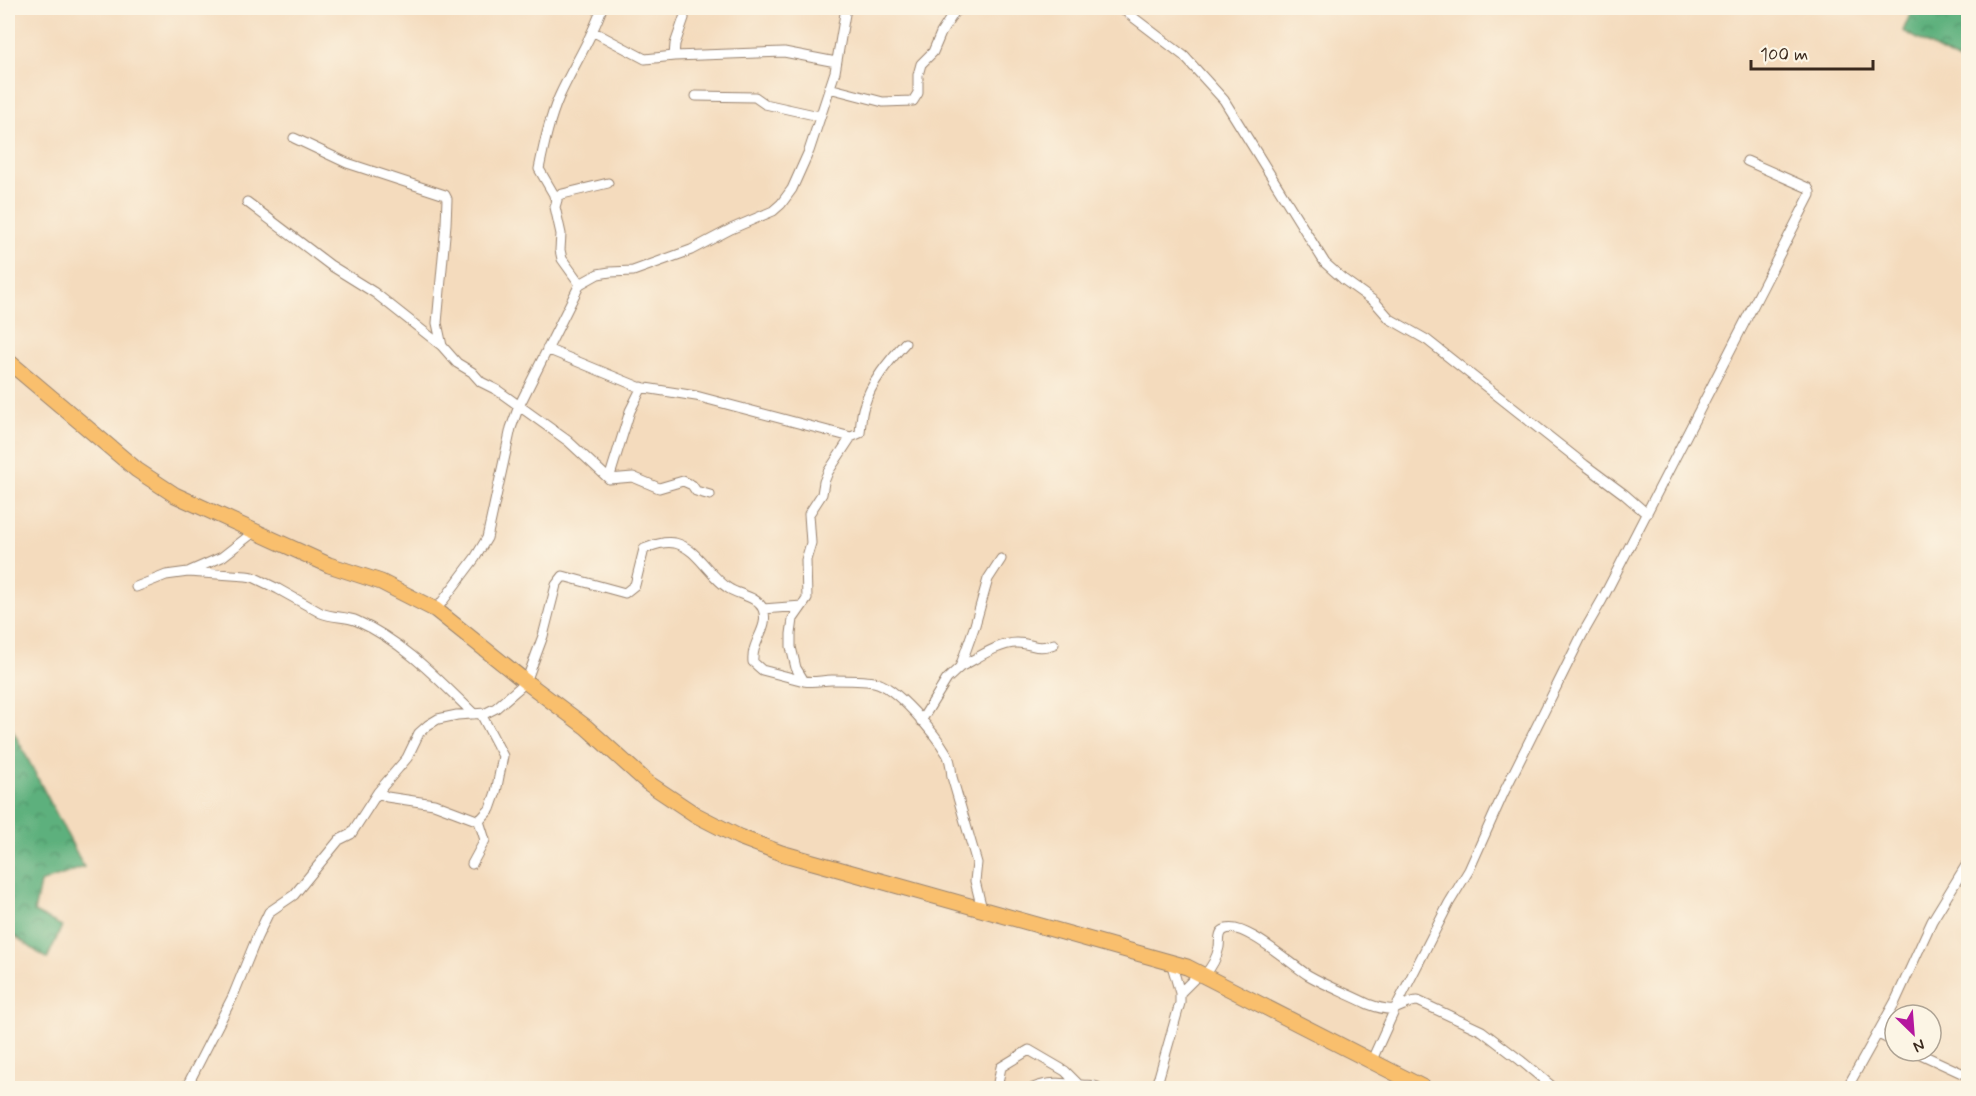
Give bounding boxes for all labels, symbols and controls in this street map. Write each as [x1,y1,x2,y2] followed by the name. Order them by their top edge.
[1751,33,1872,71] scale bar
[1760,43,1808,67] text: 100 m
[1883,1003,1943,1063] north arrow
[1909,1033,1928,1057] text: N

